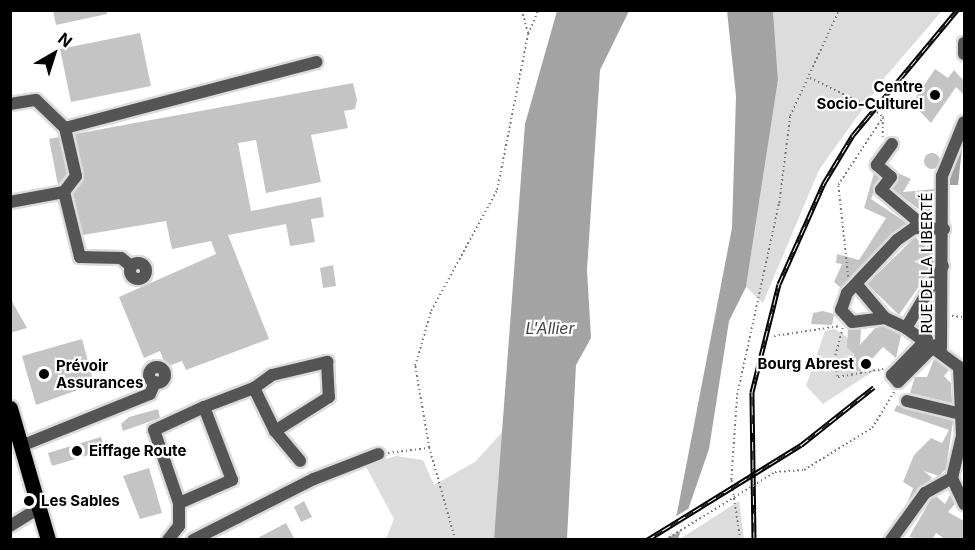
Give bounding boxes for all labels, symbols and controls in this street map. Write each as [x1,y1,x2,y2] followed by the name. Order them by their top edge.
[24,24,84,84] north arrow
[54,28,76,52] text: N
[817,77,923,112] place label: Centre Socio-Culturel
[928,88,942,102] marker: Centre Socio-Culturel
[918,193,936,333] street label: RUE DE LA LIBERTÉ
[525,318,575,338] water label: L'Allier
[758,355,854,373] place label: Bourg Abrest
[56,356,143,391] place label: Prévoir Assurances
[859,357,873,371] marker: Bourg Abrest
[37,367,51,381] marker: Prévoir Assurances
[89,442,186,460] place label: Eiffage Route
[70,444,84,458] marker: Eiffage Route
[41,492,120,510] place label: Les Sables
[22,494,36,508] marker: Les Sables

